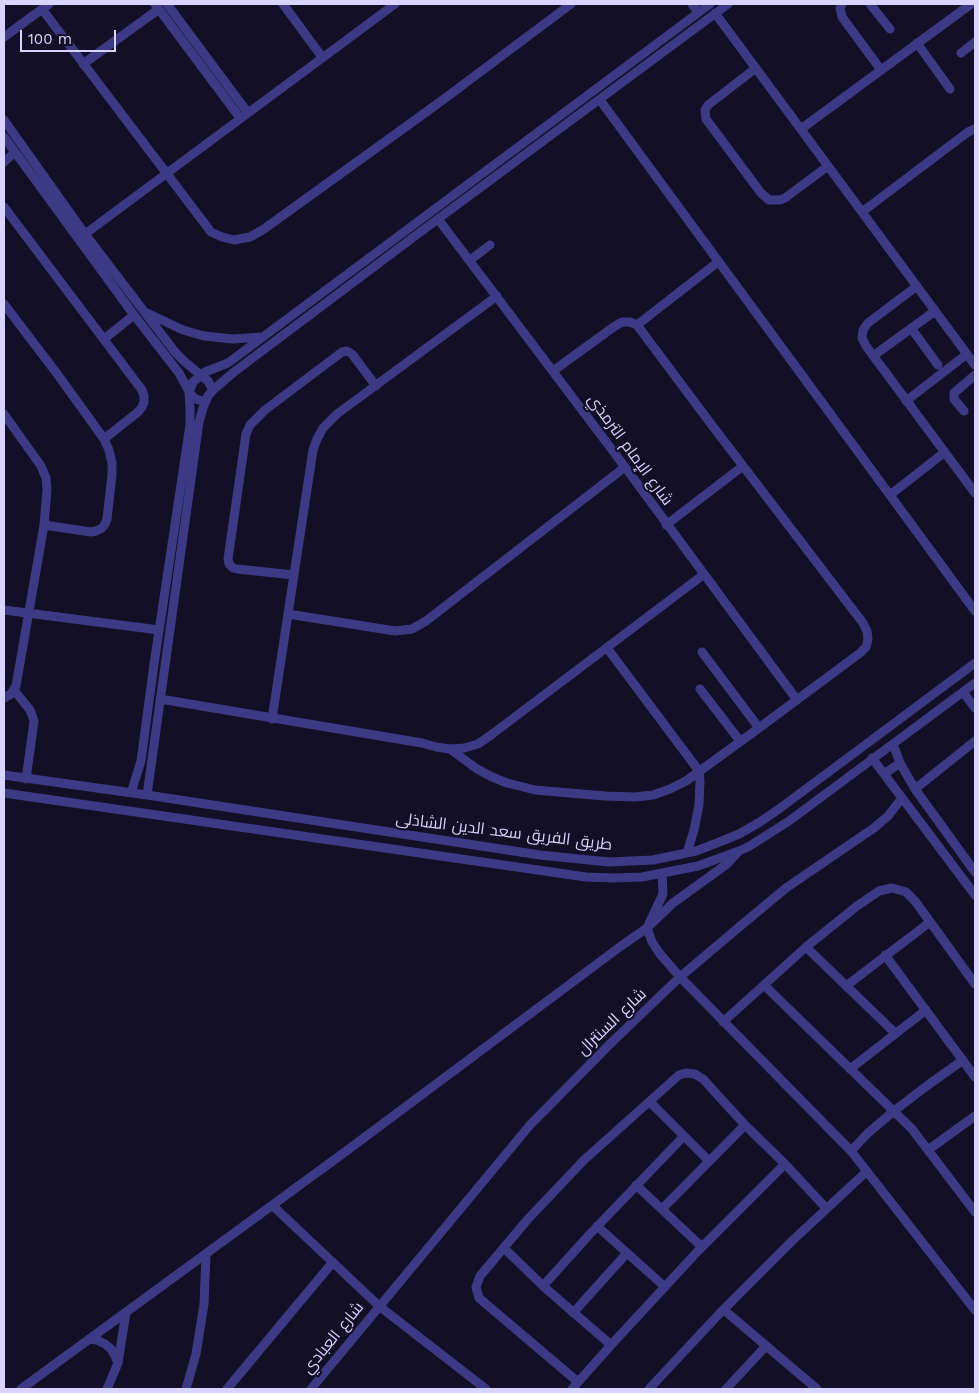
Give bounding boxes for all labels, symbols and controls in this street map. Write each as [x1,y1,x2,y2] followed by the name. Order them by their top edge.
[22,20,119,52] scale bar
[28,30,72,48] text: 100 m
[583,391,677,509] street label: شارع الإمام الترمذي
[395,809,613,855] street label: طريق الفريق سعد الدين الشاذلى
[574,985,650,1059] street label: شارع السنترال
[298,1298,368,1378] street label: شارع العبادي

